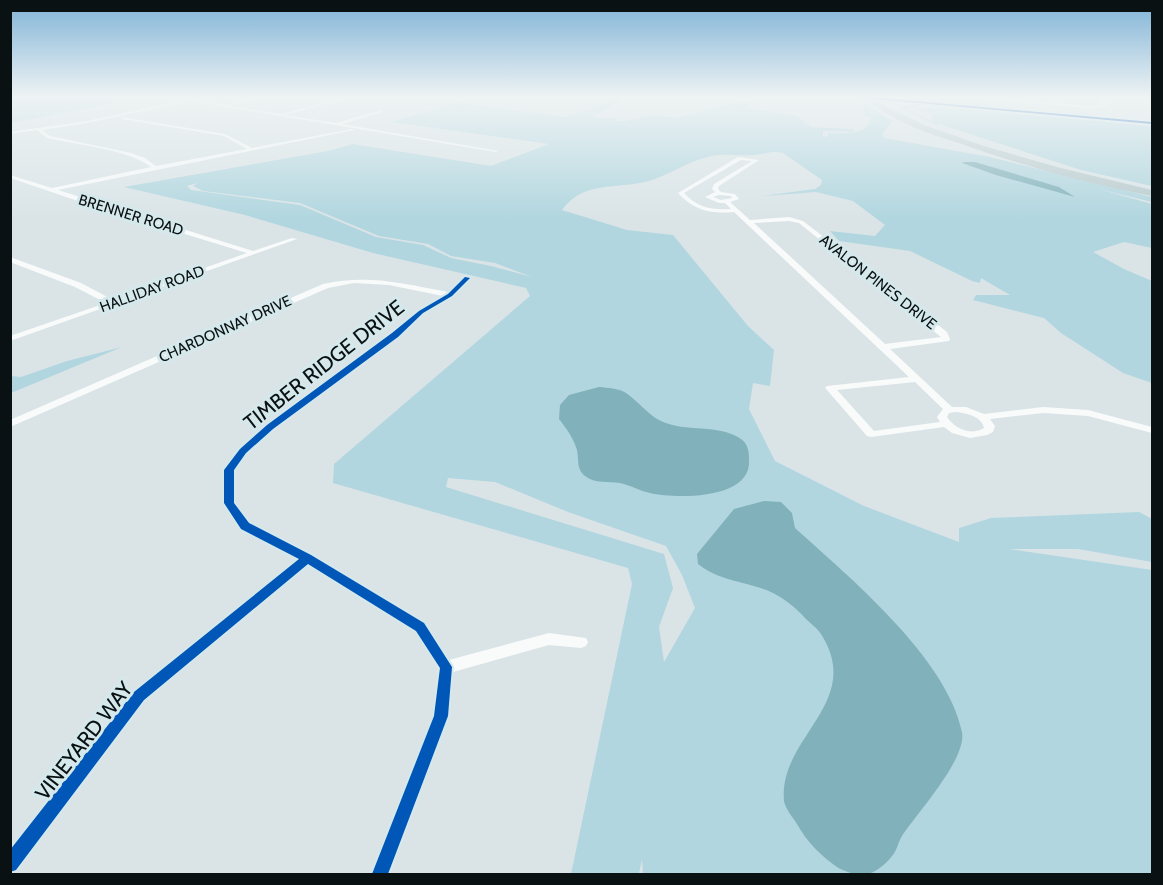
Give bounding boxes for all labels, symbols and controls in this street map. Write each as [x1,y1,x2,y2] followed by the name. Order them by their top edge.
[76,190,186,240] street label: BRENNER ROAD
[816,231,940,333] street label: AVALON PINES DRIVE
[97,262,207,316] street label: HALLIDAY ROAD
[156,292,294,366] street label: CHARDONNAY DRIVE
[239,294,409,435] street label: TIMBER RIDGE DRIVE
[30,676,138,805] street label: VINEYARD WAY

